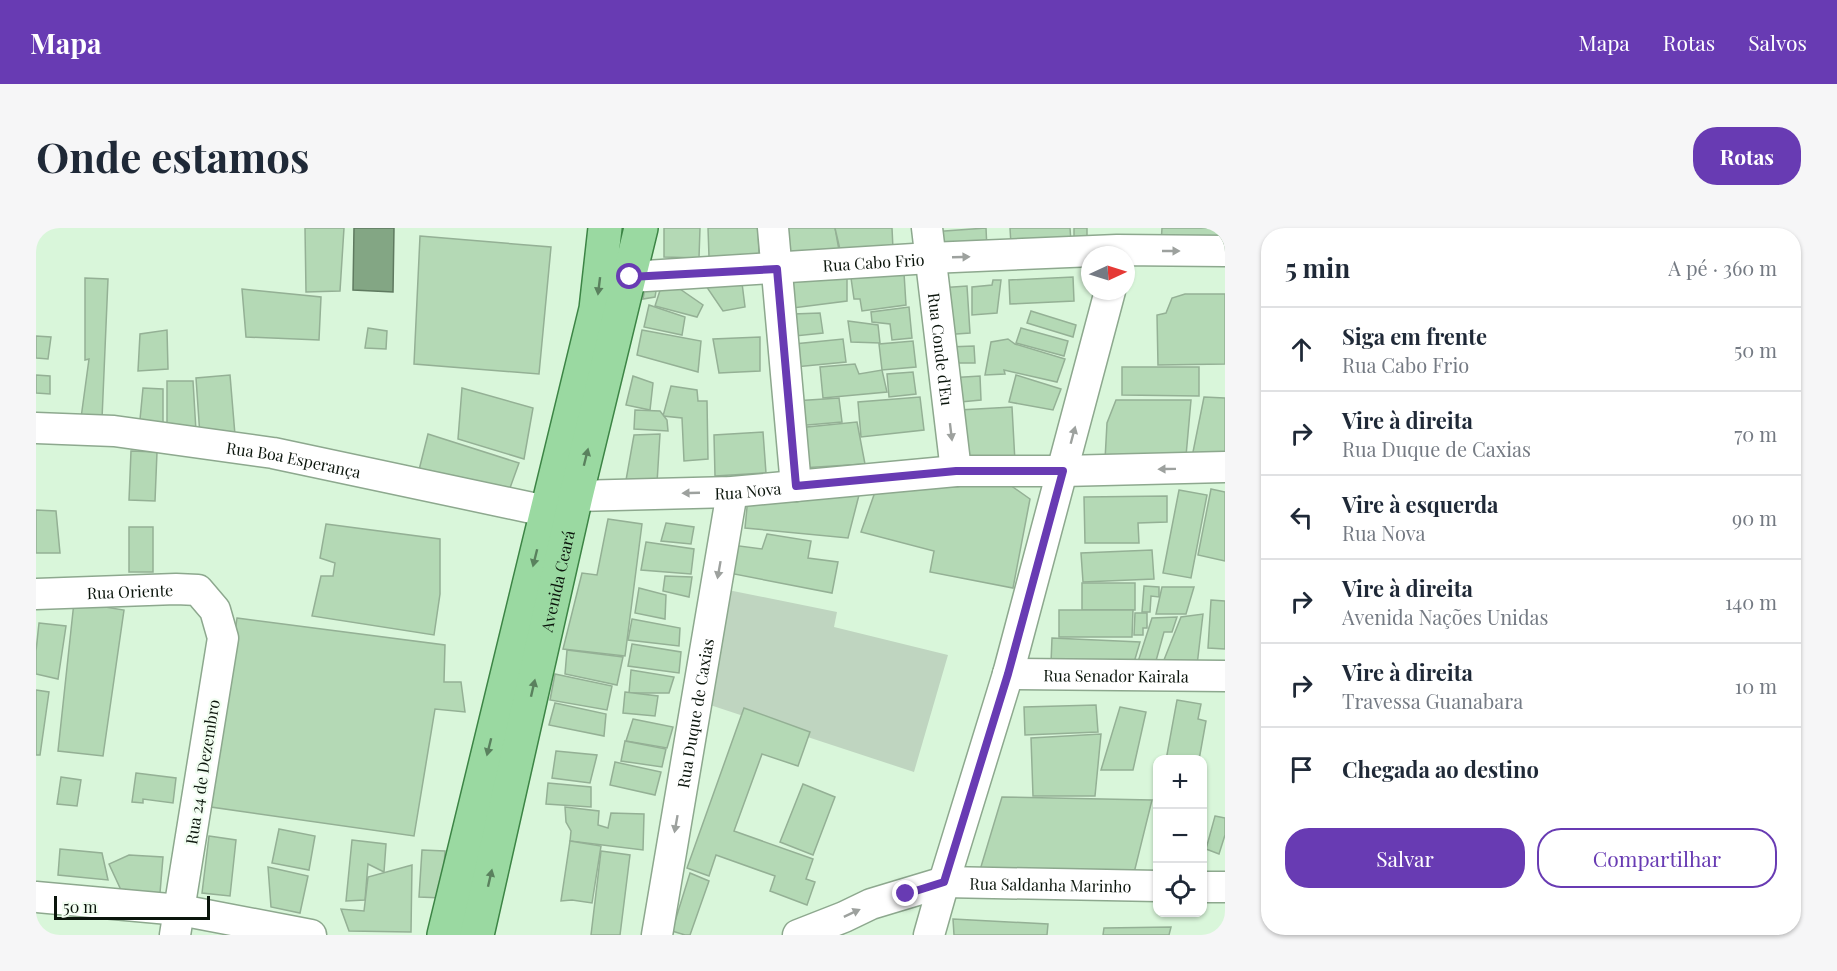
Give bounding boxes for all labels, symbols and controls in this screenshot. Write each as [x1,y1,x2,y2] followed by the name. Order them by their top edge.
[30,24,102,61] text: Mapa
[1579,28,1630,56] text: Mapa
[1663,28,1715,56] text: Rotas
[1748,28,1807,56] text: Salvos
[1693,127,1801,185] button: Rotas
[36,128,309,184] text: Onde estamos
[1081,246,1135,300] north arrow
[1162,246,1181,256] one-way arrow
[822,248,925,275] street label: Rua Cabo Frio
[1285,250,1350,285] text: 5 min
[951,252,970,261] one-way arrow
[1668,254,1777,281] text: A pé · 360 m
[616,263,642,289] route start
[594,277,603,296] one-way arrow
[924,292,959,407] street label: Rua Conde d'Eu
[1342,321,1487,351] text: Siga em frente
[1285,333,1318,366] icon: ahead
[1734,336,1777,363] text: 50 m
[1342,351,1469,378] text: Rua Cabo Frio
[1342,405,1473,435] text: Vire à direita
[1285,417,1318,450] icon: right
[1734,420,1777,447] text: 70 m
[947,423,956,442] one-way arrow
[1068,426,1078,444] one-way arrow
[1342,435,1531,462] text: Rua Duque de Caxias
[225,436,363,482] street label: Rua Boa Esperança
[581,448,591,466] one-way arrow
[1157,464,1176,473] one-way arrow
[714,477,782,503] street label: Rua Nova
[681,488,700,498] one-way arrow
[1342,489,1499,519] text: Vire à esquerda
[1285,501,1318,534] icon: left
[1732,504,1777,531] text: 90 m
[1342,519,1425,546] text: Rua Nova
[535,528,578,635] street label: Avenida Ceará
[529,548,539,567] one-way arrow
[714,561,723,580] one-way arrow
[1342,573,1473,603] text: Vire à direita
[86,579,174,603] street label: Rua Oriente
[1285,585,1318,618] icon: right
[1725,588,1777,615] text: 140 m
[1342,603,1548,630] text: Avenida Nações Unidas
[672,637,718,789] street label: Rua Duque de Caxias
[1342,657,1473,687] text: Vire à direita
[1043,664,1189,686] street label: Rua Senador Kairala
[1285,669,1318,702] icon: right
[1735,672,1777,699] text: 10 m
[528,679,538,697] one-way arrow
[1342,687,1523,714] text: Travessa Guanabara
[180,698,224,846] street label: Rua 24 de Dezembro
[484,738,494,756] one-way arrow
[1285,753,1318,786] icon: arrive
[1342,754,1539,784] text: Chegada ao destino
[1153,755,1207,917] map controls
[1153,755,1207,809] button: +
[1153,809,1207,863] button: −
[671,815,680,834] one-way arrow
[1285,828,1525,888] button: Salvar
[1537,828,1777,888] button: Compartilhar
[1153,863,1207,917] button: locate
[485,869,495,887] one-way arrow
[969,872,1132,896] street label: Rua Saldanha Marinho
[892,880,918,906] route end
[54,893,210,920] scale bar
[63,896,97,917] text: 50 m
[843,909,860,918] one-way arrow

